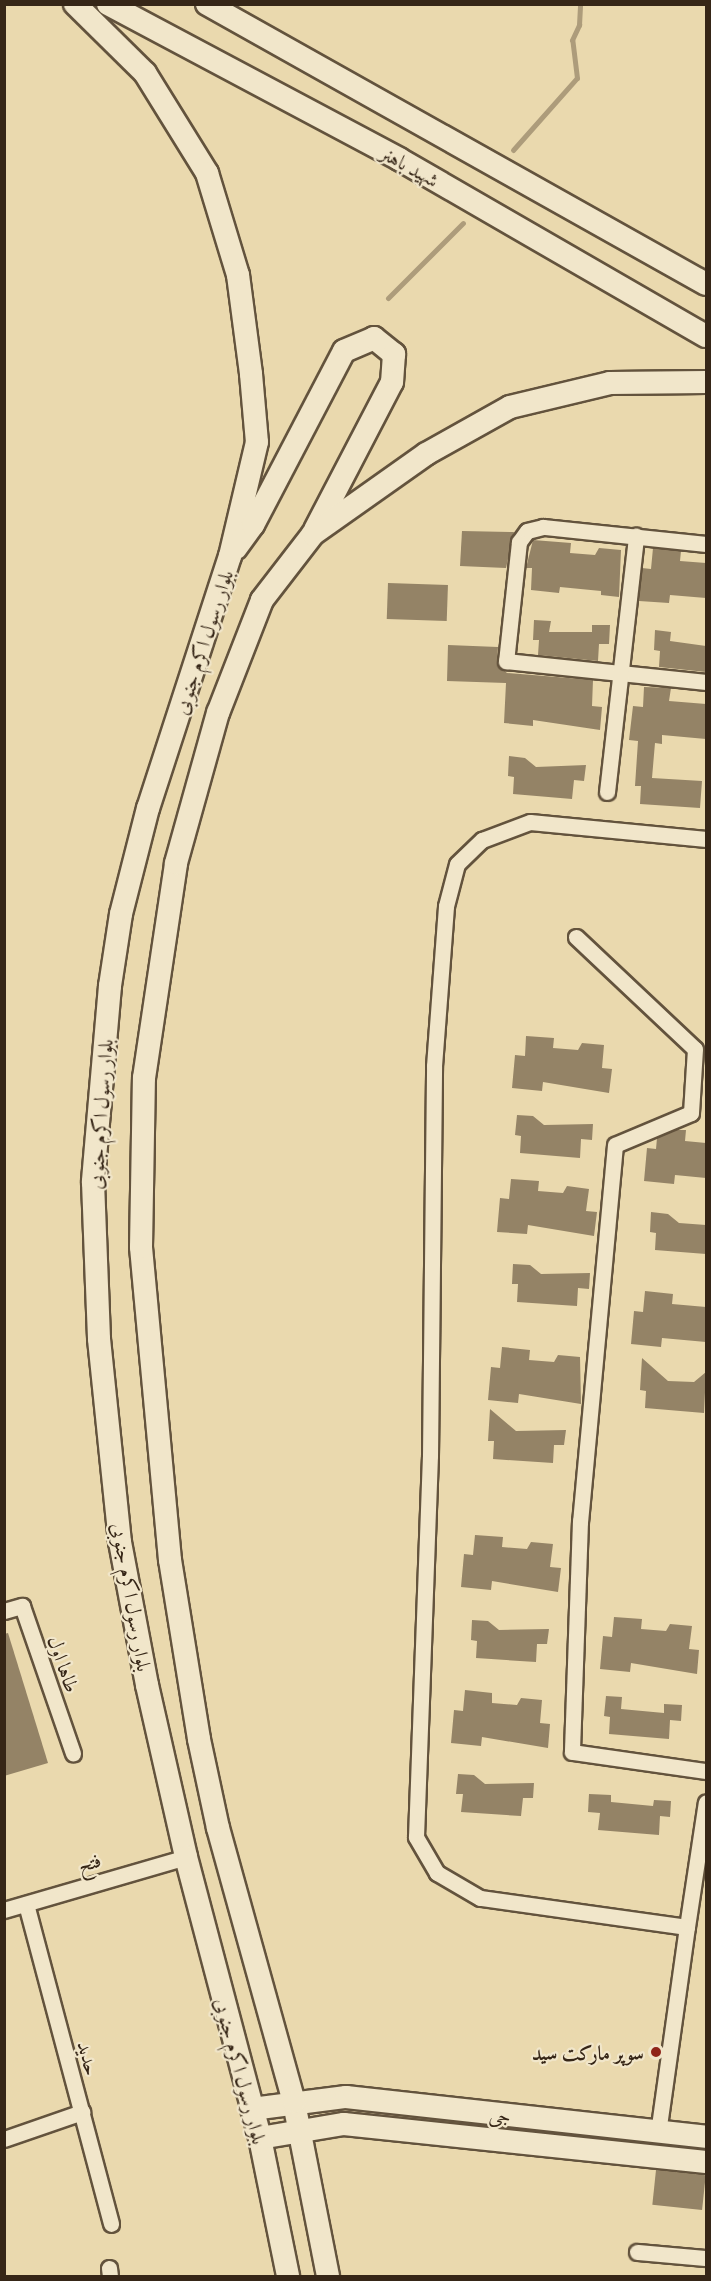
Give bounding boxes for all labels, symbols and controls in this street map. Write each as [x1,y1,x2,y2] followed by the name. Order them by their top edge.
[377,140,443,192] street label: شهید باهنر
[168,567,238,717] street label: بلوار رسول اکرم جنوبی
[83,1038,117,1190] street label: بلوار رسول اکرم جنوبی
[107,1521,157,1673] street label: بلوار رسول اکرم جنوبی
[43,1633,85,1695] street label: طاها اول
[74,1847,104,1877] street label: فتح
[210,1995,272,2147] street label: بلوار رسول اکرم جنوبی
[73,2038,105,2078] street label: حدید
[532,2040,644,2064] place label: سوپر مارکت سید
[649,2045,663,2059] marker: سوپر مارکت سید
[488,2103,512,2129] street label: جی

